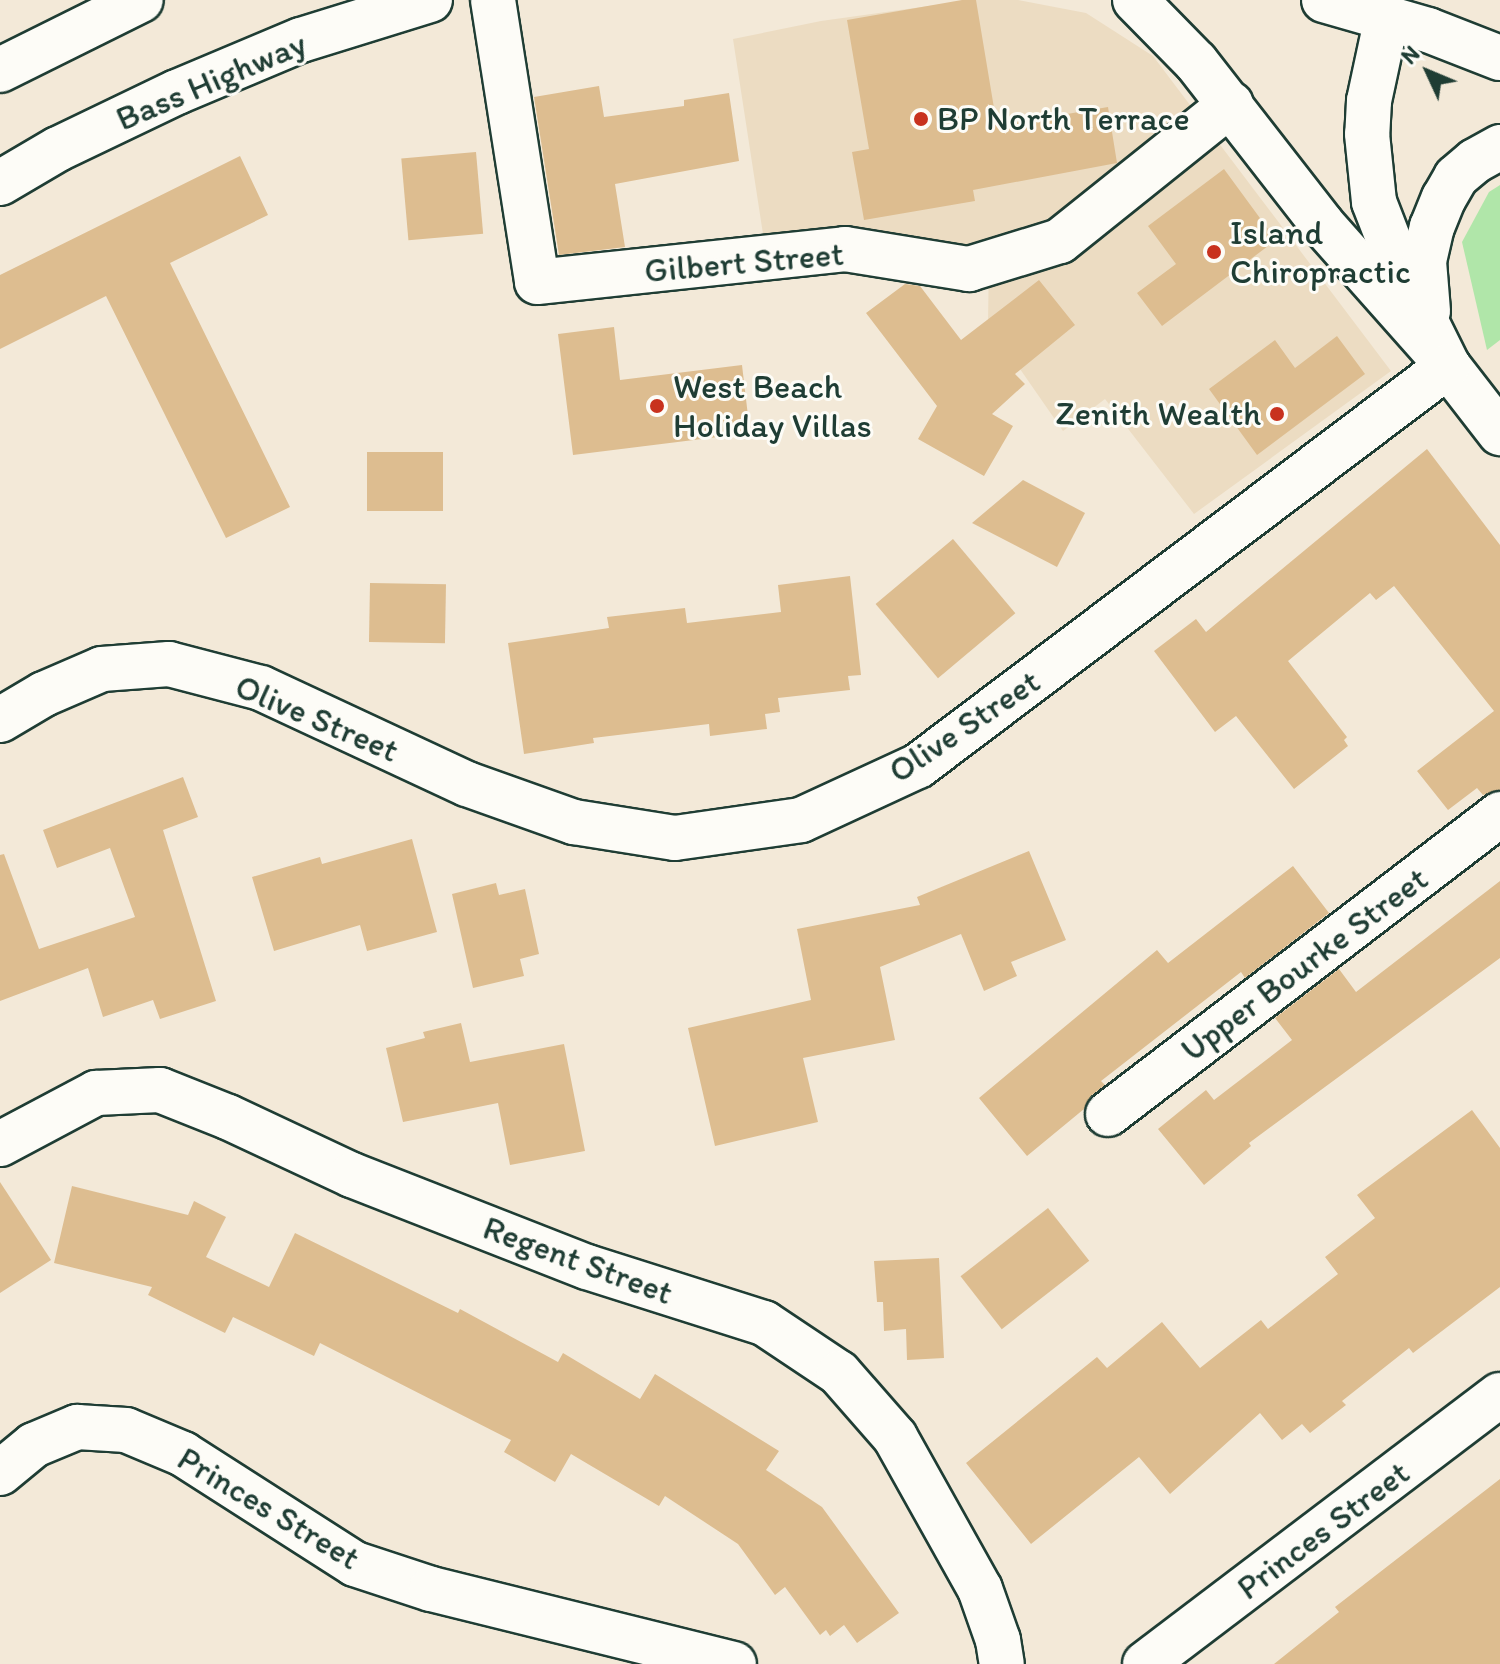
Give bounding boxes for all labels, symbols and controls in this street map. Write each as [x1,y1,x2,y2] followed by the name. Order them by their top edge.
[111,23,311,139] street label: Bass Highway
[1388,32,1468,112] north arrow
[1395,40,1425,70] text: N
[937,99,1186,139] place label: BP North Terrace
[912,110,930,128] marker: BP North Terrace
[1230,212,1411,292] place label: Island Chiropractic
[643,233,845,291] street label: Gilbert Street
[1205,243,1223,261] marker: Island Chiropractic
[673,366,872,446] place label: West Beach Holiday Villas
[1058,394,1261,434] place label: Zenith Wealth
[648,397,666,415] marker: West Beach Holiday Villas
[1268,405,1286,423] marker: Zenith Wealth
[881,661,1047,791] street label: Olive Street
[230,666,404,770] street label: Olive Street
[1173,858,1435,1070] street label: Upper Bourke Street
[478,1207,678,1313] street label: Regent Street
[171,1438,367,1578] street label: Princes Street
[1229,1452,1417,1608] street label: Princes Street

